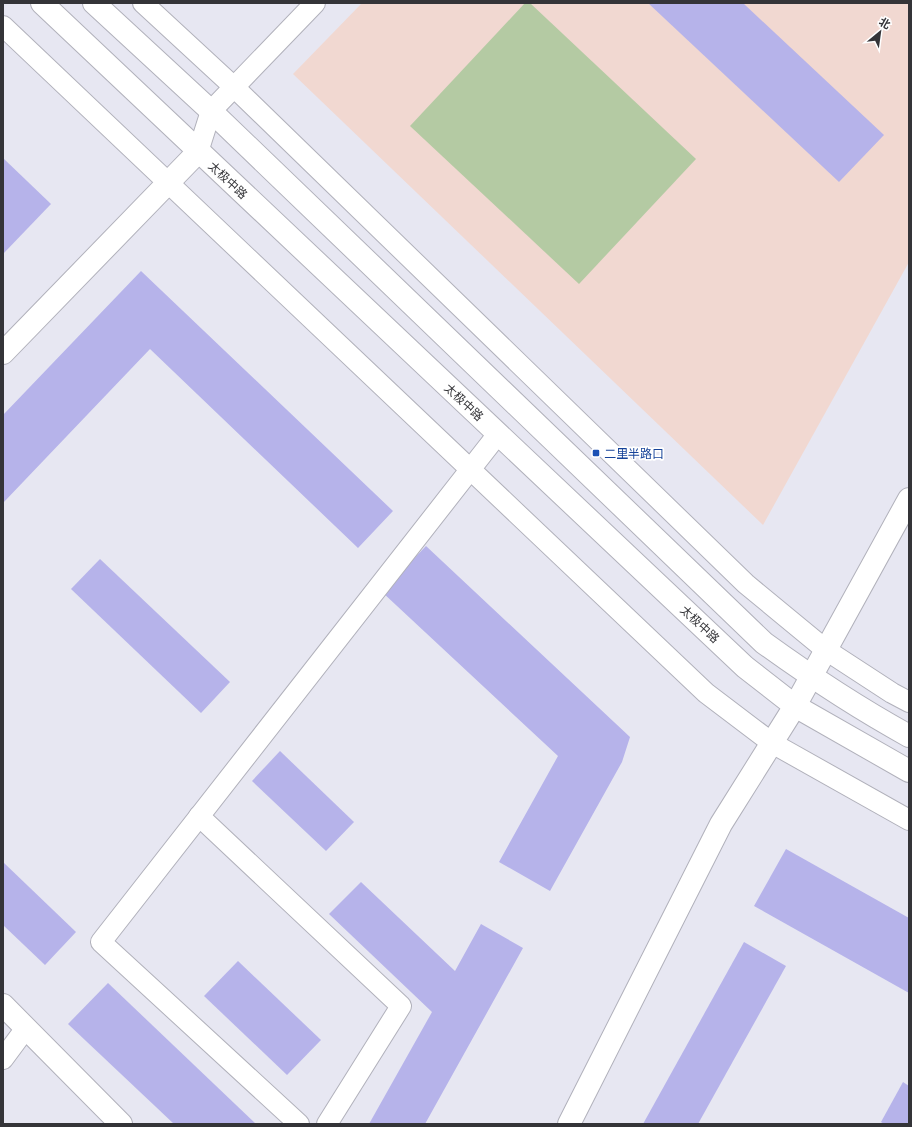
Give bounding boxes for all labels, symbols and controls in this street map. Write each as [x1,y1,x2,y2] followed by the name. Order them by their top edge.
[860,12,900,52] north arrow
[877,14,893,32] text: 北
[205,158,251,202] street label: 太极中路
[441,380,487,424] street label: 太极中路
[604,446,664,461] place label: 二里半路口
[591,448,601,458] marker: 二里半路口
[677,602,723,646] street label: 太极中路

